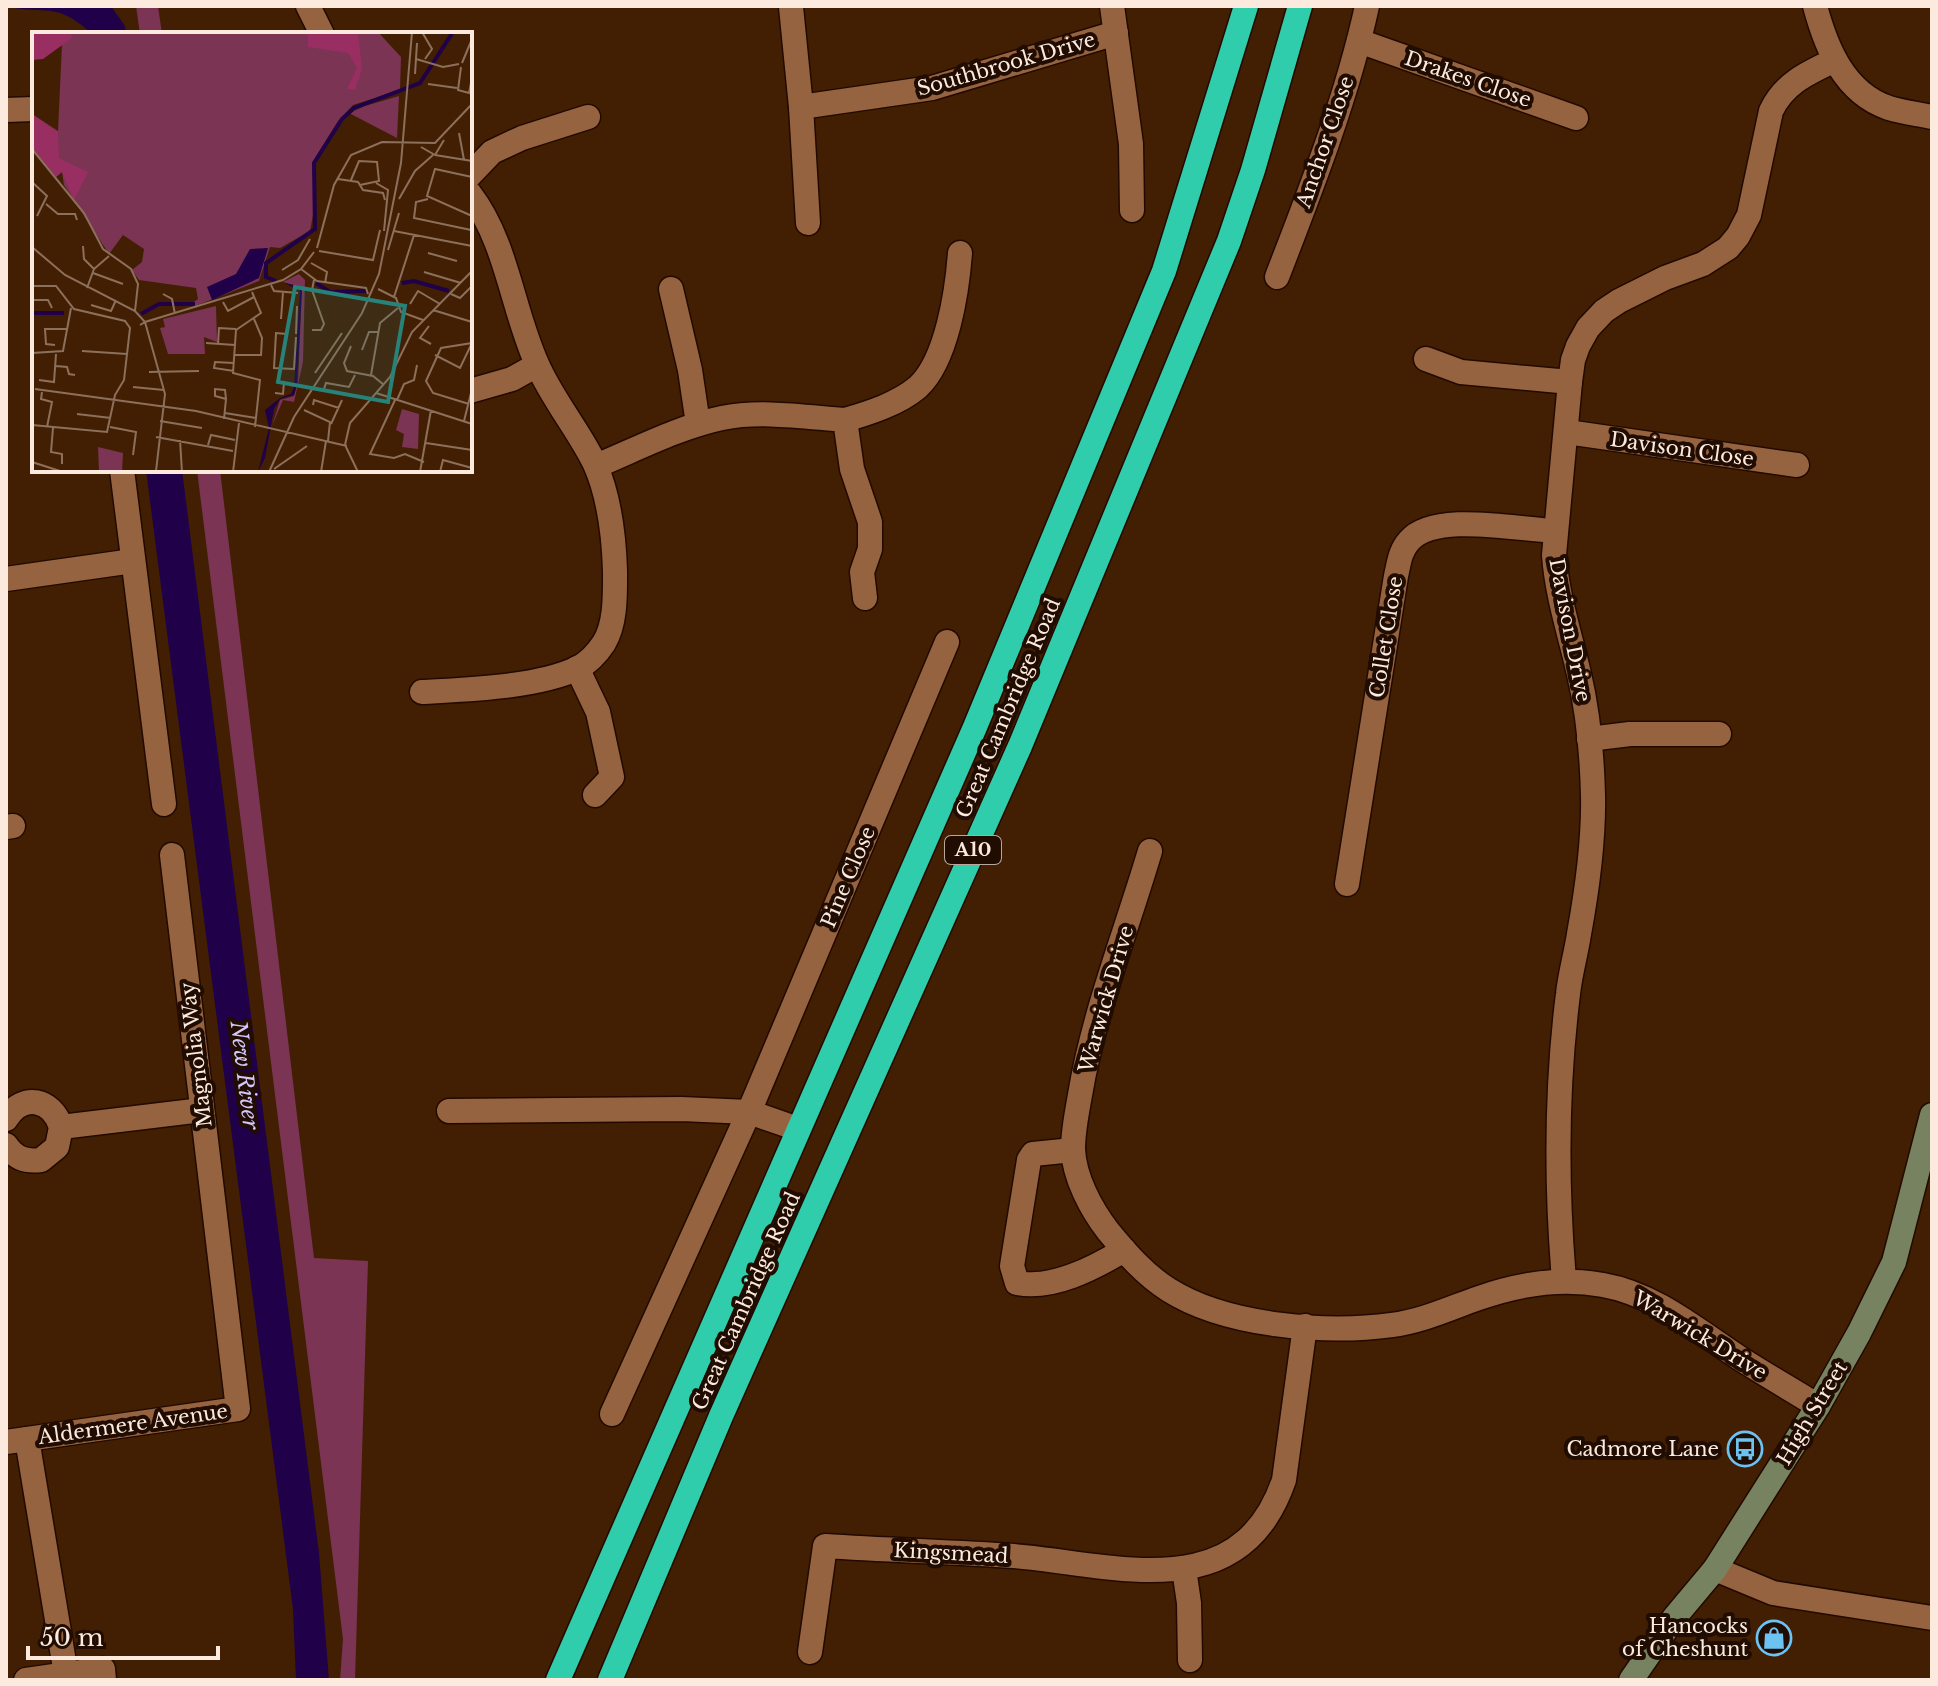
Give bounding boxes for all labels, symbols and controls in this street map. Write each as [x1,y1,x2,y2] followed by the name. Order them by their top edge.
[914,27,1098,101] street label: Southbrook Drive
[32,32,472,472] inset map
[1402,46,1534,112] street label: Drakes Close
[1291,73,1359,212] street label: Anchor Close
[1608,427,1756,471] street label: Davison Close
[1544,556,1596,704] street label: Davison Drive
[1365,574,1407,700] street label: Collet Close
[951,595,1065,821] street label: Great Cambridge Road
[816,823,880,931] street label: Pine Close
[945,836,1001,864] road number: A10
[1073,923,1138,1076] street label: Warwick Drive
[175,981,217,1129] street label: Magnolia Way
[224,1018,265,1132] water label: New River
[687,1188,805,1414] street label: Great Cambridge Road
[1628,1285,1771,1384] street label: Warwick Drive
[1772,1356,1853,1469] street label: High Street
[36,1399,229,1449] street label: Aldermere Avenue
[1726,1430,1764,1468] bus stop icon: Cadmore Lane
[1566,1437,1719,1461] place label: Cadmore Lane
[893,1538,1009,1568] street label: Kingsmead
[28,1610,218,1660] scale bar
[1622,1614,1748,1661] place label: Hancocks of Cheshunt
[1755,1619,1793,1657] shop icon: Hancocks of Cheshunt
[40,1623,104,1652] text: 50 m

